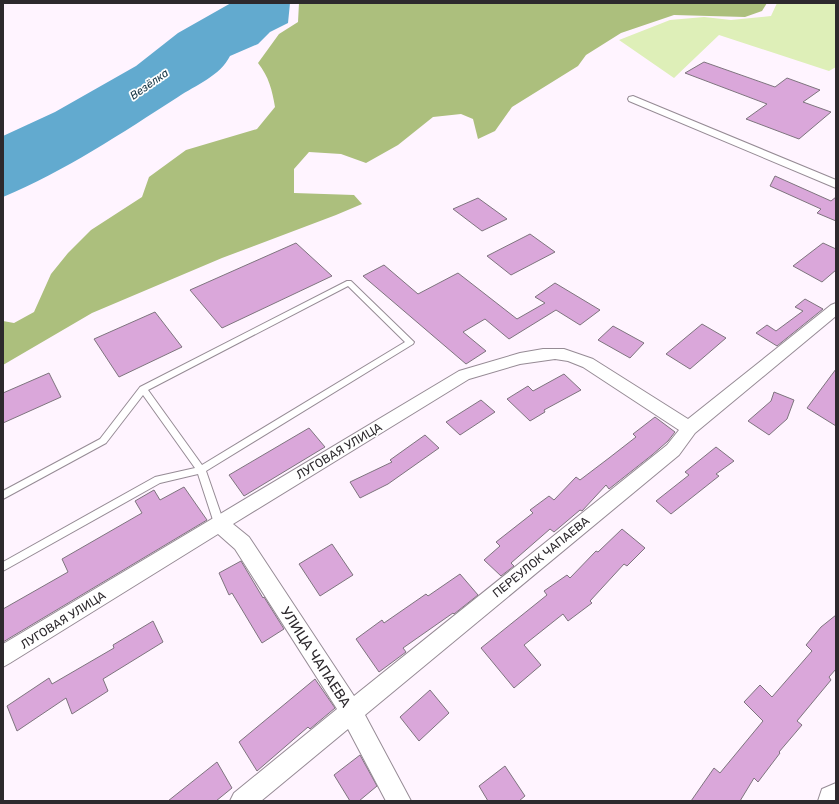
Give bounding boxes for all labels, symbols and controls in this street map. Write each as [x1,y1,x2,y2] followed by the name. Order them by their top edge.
[127,66,172,102] water label: Везёлка
[294,420,384,482] street label: ЛУГОВАЯ УЛИЦА
[490,514,592,600] street label: ПЕРЕУЛОК ЧАПАЕВА
[18,588,108,652] street label: ЛУГОВАЯ УЛИЦА
[277,604,355,711] street label: УЛИЦА ЧАПАЕВА

